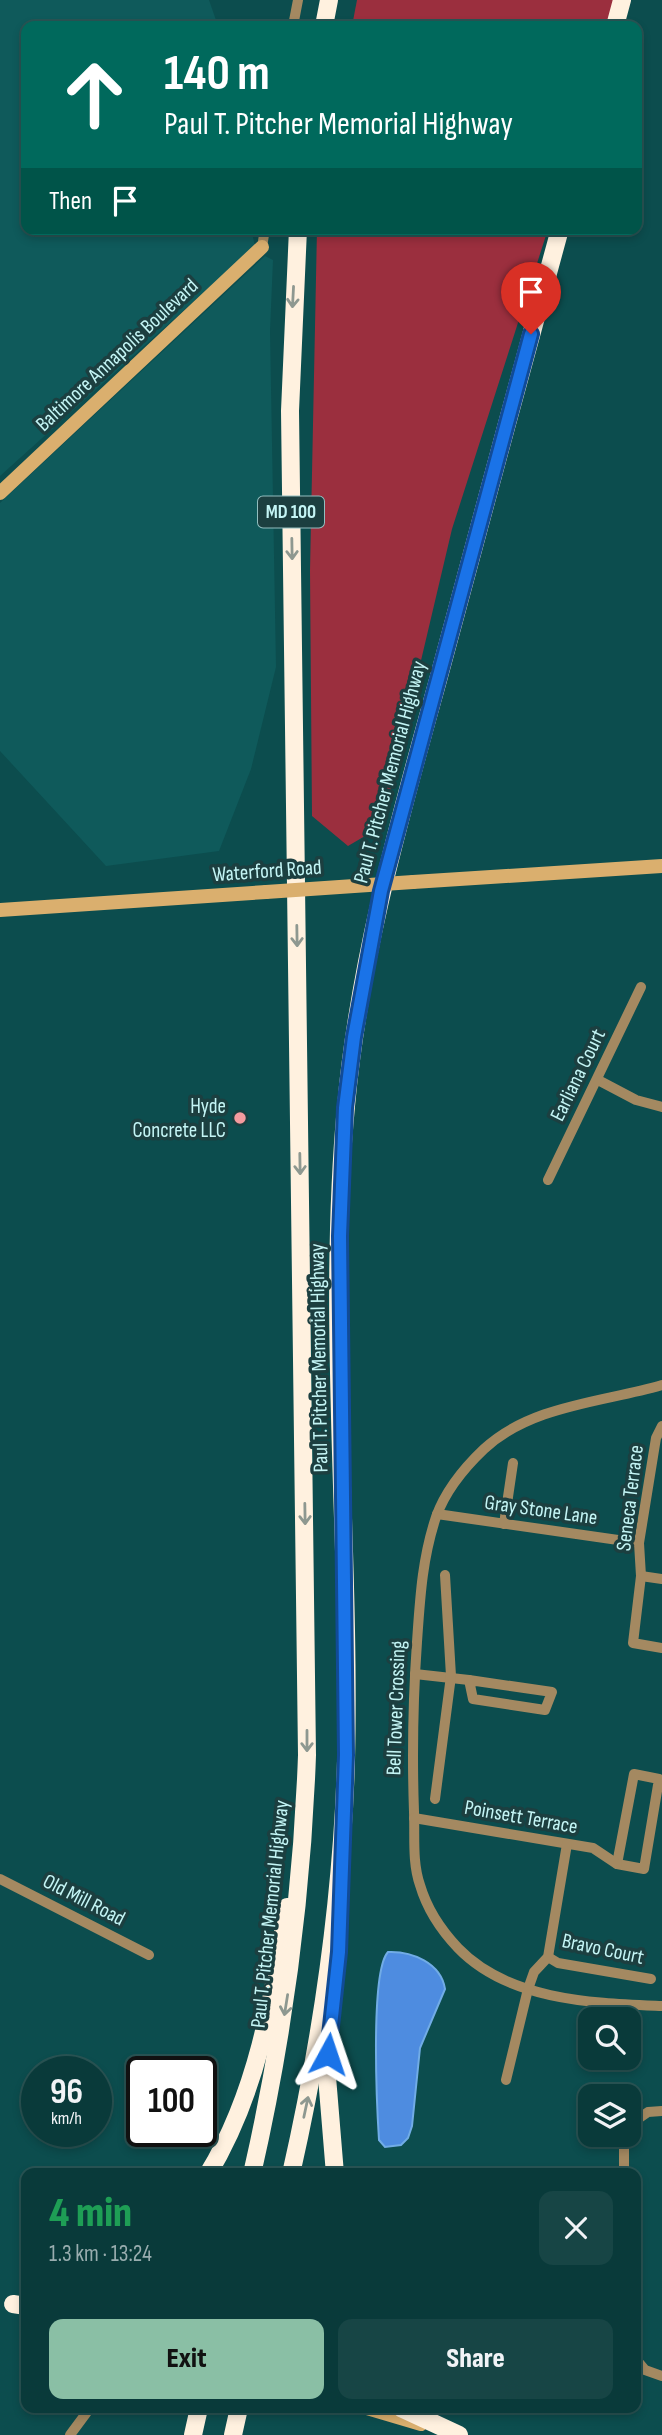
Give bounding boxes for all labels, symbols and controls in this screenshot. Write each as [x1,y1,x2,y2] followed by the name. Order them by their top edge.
[164,45,270,104] text: 140 m
[49,49,140,140] icon: ahead
[164,105,513,144] text: Paul T. Pitcher Memorial Highway
[106,182,144,220] icon: arrive
[49,186,92,217] text: Then
[501,262,561,334] pin
[31,273,203,437] street label: Baltimore Annapolis Boulevard
[512,273,550,311] icon: arrive
[287,286,300,309] one-way arrow
[258,496,324,527] road number: MD 100
[285,538,299,561] one-way arrow
[348,658,432,886] street label: Paul T. Pitcher Memorial Highway
[212,855,322,887] street label: Waterford Road
[290,925,304,948] one-way arrow
[545,1025,611,1125] street label: Earliana Court
[133,1094,226,1143] place label: Hyde Concrete LLC
[232,1110,248,1126] marker: Hyde Concrete LLC
[293,1152,307,1175] one-way arrow
[305,1243,333,1473] street label: Paul T. Pitcher Memorial Highway
[611,1444,649,1552] street label: Seneca Terrace
[483,1490,599,1530] street label: Gray Stone Lane
[298,1502,312,1525] one-way arrow
[381,1640,411,1776] street label: Bell Tower Crossing
[300,1730,314,1753] one-way arrow
[462,1795,580,1839] street label: Poinsett Terrace
[246,1799,294,2029] street label: Paul T. Pitcher Memorial Highway
[39,1869,129,1931] street label: Old Mill Road
[560,1928,646,1970] street label: Bravo Court
[279,1993,292,2015] one-way arrow
[578,2007,641,2147] map controls
[578,2007,641,2070] button: search
[291,2017,365,2091] position arrow
[126,2056,217,2147] speed limit sign: 100
[50,2071,83,2114] text: 96
[578,2084,641,2147] button: layers
[299,2096,313,2119] one-way arrow
[51,2108,82,2129] text: km/h
[49,2188,132,2239] text: 4 min
[539,2191,613,2265] button: close
[49,2240,152,2268] text: 1.3 km · 13:24
[49,2319,324,2399] button: Exit
[338,2319,613,2399] button: Share

